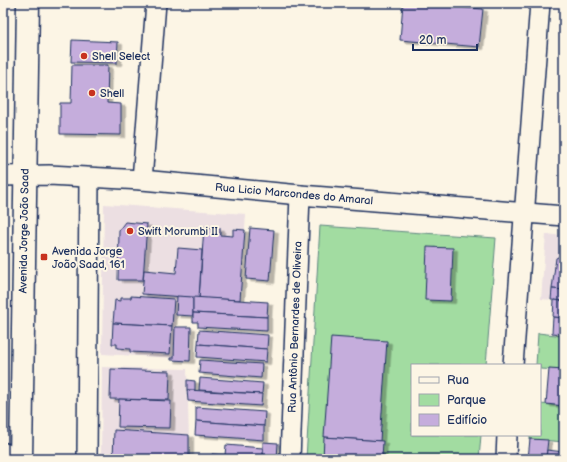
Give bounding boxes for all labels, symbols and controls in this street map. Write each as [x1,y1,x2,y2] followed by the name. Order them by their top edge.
[413,26,477,52] scale bar
[419,33,446,48] text: 20 m
[92,50,151,63] place label: Shell Select
[79,51,89,61] marker: Shell Select
[100,87,124,100] place label: Shell
[87,88,97,98] marker: Shell
[16,168,32,294] street label: Avenida Jorge João Saad
[214,181,374,207] street label: Rua Licio Marcondes do Amaral
[138,225,219,238] place label: Swift Morumbi II
[125,226,135,236] marker: Swift Morumbi II
[286,241,304,413] street label: Rua Antônio Bernardes de Oliveira
[52,245,125,271] place label: Avenida Jorge João Saad, 161
[39,252,49,262] marker: Avenida Jorge João Saad, 161
[411,364,541,436] legend
[447,373,469,388] text: Rua
[447,393,486,408] text: Parque
[447,413,487,428] text: Edifício

